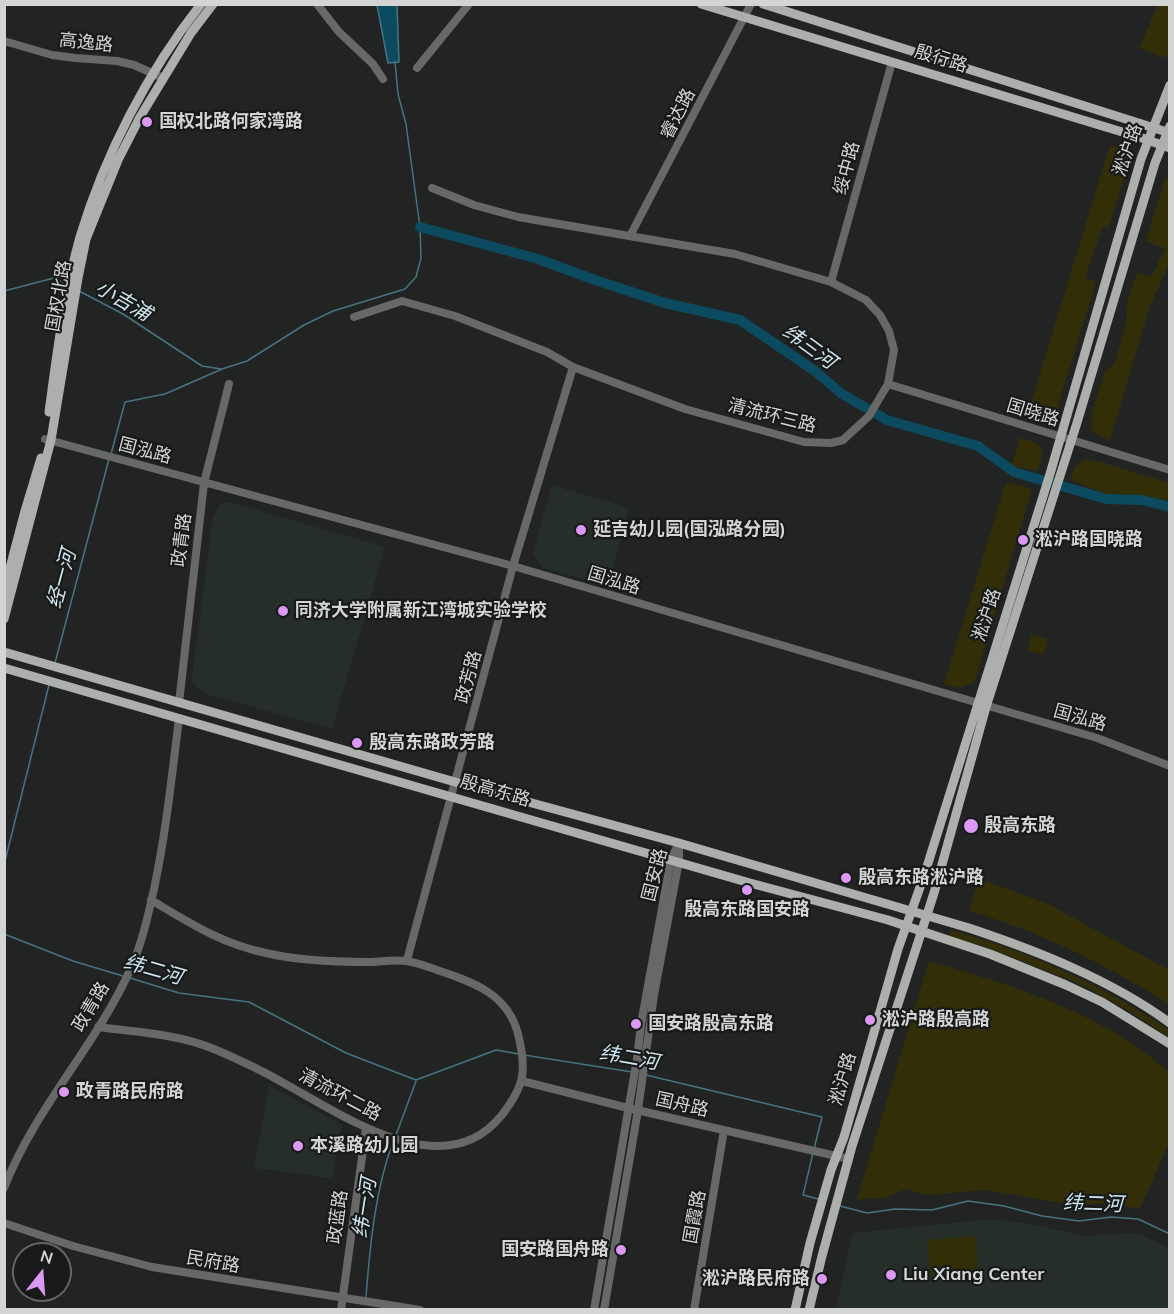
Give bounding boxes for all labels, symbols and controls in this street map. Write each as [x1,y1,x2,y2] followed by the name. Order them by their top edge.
[58,29,114,57] street label: 高逸路
[912,41,970,77] street label: 殷行路
[656,85,700,143] street label: 睿达路
[159,111,303,133] place label: 国权北路何家湾路
[140,115,154,129] marker: 国权北路何家湾路
[1109,121,1147,179] street label: 淞沪路
[830,139,864,197] street label: 绥中路
[42,259,76,333] street label: 国权北路
[91,276,155,326] water label: 小吉浦
[778,320,840,374] water label: 纬三河
[726,395,818,437] street label: 清流环三路
[1004,395,1062,431] street label: 国晓路
[116,434,174,468] street label: 国泓路
[168,512,196,568] street label: 政青路
[593,519,786,541] place label: 延吉幼儿园(国泓路分园)
[574,523,588,537] marker: 延吉幼儿园(国泓路分园)
[1035,529,1143,551] place label: 淞沪路国晓路
[1016,533,1030,547] marker: 淞沪路国晓路
[43,547,81,611] water label: 经一河
[585,563,643,599] street label: 国泓路
[968,586,1006,644] street label: 淞沪路
[295,600,547,622] place label: 同济大学附属新江湾城实验学校
[276,604,290,618] marker: 同济大学附属新江湾城实验学校
[452,648,486,706] street label: 政芳路
[1051,700,1109,736] street label: 国泓路
[369,732,495,754] place label: 殷高东路政芳路
[350,736,364,750] marker: 殷高东路政芳路
[457,771,533,811] street label: 殷高东路
[984,815,1056,837] place label: 殷高东路
[962,817,980,835] marker: 殷高东路
[638,846,672,904] street label: 国安路
[858,867,984,889] place label: 殷高东路淞沪路
[839,871,853,885] marker: 殷高东路淞沪路
[740,883,754,897] marker: 殷高东路国安路
[684,899,810,921] place label: 殷高东路国安路
[121,950,185,990] water label: 纬二河
[68,978,114,1036] street label: 政青路
[882,1009,990,1031] place label: 淞沪路殷高路
[648,1013,774,1035] place label: 国安路殷高东路
[863,1013,877,1027] marker: 淞沪路殷高路
[629,1017,643,1031] marker: 国安路殷高东路
[597,1041,661,1075] water label: 纬二河
[825,1050,861,1108] street label: 淞沪路
[295,1064,385,1126] street label: 清流环二路
[76,1081,184,1103] place label: 政青路民府路
[57,1085,71,1099] marker: 政青路民府路
[653,1088,711,1122] street label: 国舟路
[310,1135,418,1157] place label: 本溪路幼儿园
[291,1139,305,1153] marker: 本溪路幼儿园
[348,1176,382,1240] water label: 纬一河
[324,1189,352,1245] street label: 政蓝路
[680,1189,710,1245] street label: 国霞路
[1063,1191,1123,1217] water label: 纬二河
[501,1239,609,1261] place label: 国安路国舟路
[12,1242,72,1302] north arrow
[614,1243,628,1257] marker: 国安路国舟路
[38,1245,55,1268] text: N
[185,1247,241,1277] street label: 民府路
[903,1264,1044,1286] place label: Liu Xiang Center
[702,1268,810,1290] place label: 淞沪路民府路
[884,1268,898,1282] marker: Liu Xiang Center
[815,1272,829,1286] marker: 淞沪路民府路

